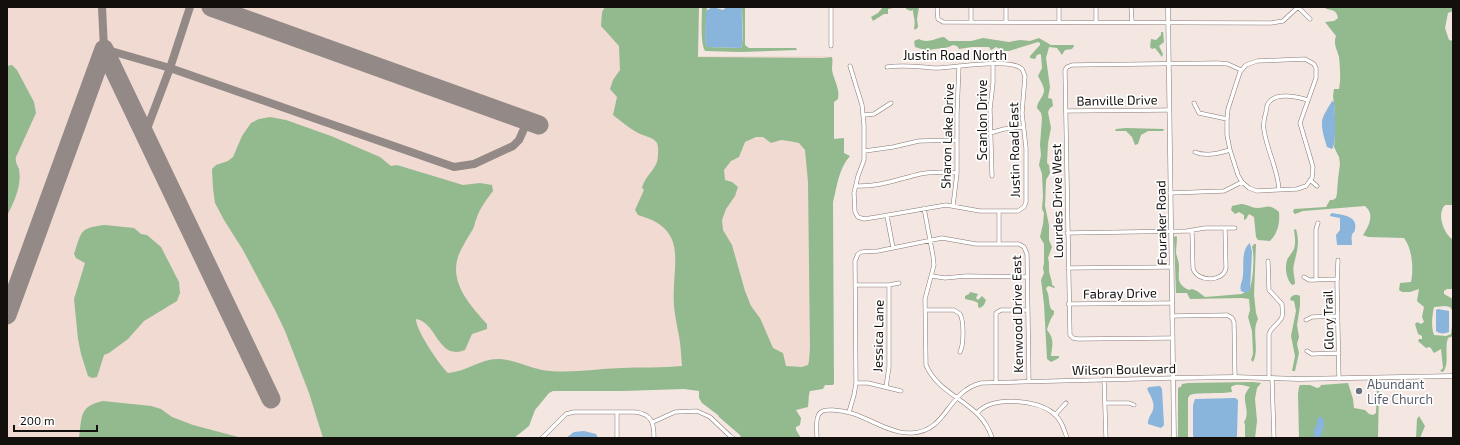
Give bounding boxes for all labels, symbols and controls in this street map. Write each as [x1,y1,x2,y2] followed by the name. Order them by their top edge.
[903,47,1007,63] street label: Justin Road North
[974,80,990,160] street label: Scanlon Drive
[937,83,957,189] street label: Sharon Lake Drive
[1076,91,1158,109] street label: Banville Drive
[1005,102,1023,198] street label: Justin Road East
[1048,143,1066,258] street label: Lourdes Drive West
[1152,180,1170,266] street label: Fouraker Road
[1008,255,1026,373] street label: Kenwood Drive East
[1083,284,1157,302] street label: Fabray Drive
[1319,290,1337,350] street label: Glory Trail
[869,300,887,372] street label: Jessica Lane
[1072,360,1176,378] street label: Wilson Boulevard
[1367,376,1433,407] place label: Abundant Life Church
[1354,386,1364,396] marker: Abundant Life Church
[14,407,97,433] scale bar
[20,413,54,427] text: 200 m

